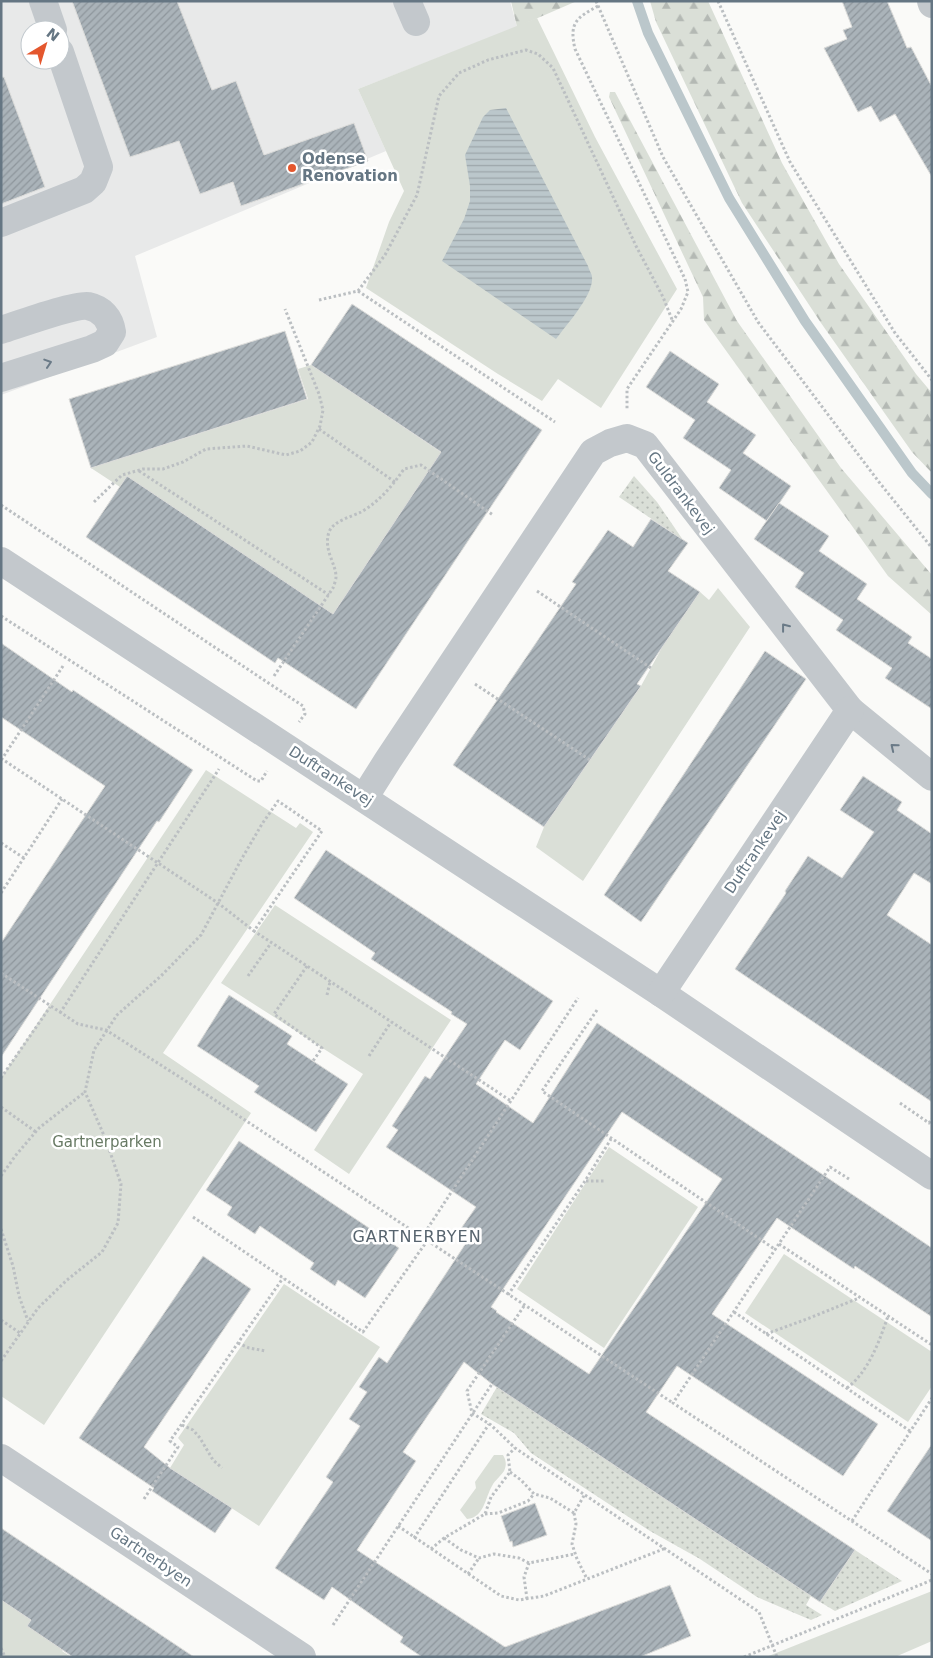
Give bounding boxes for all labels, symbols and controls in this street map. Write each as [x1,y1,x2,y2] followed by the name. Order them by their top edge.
[20,20,70,70] north arrow
[43,25,63,45] text: N
[302,150,398,185] place label: Odense Renovation
[286,162,298,174] marker: Odense Renovation
[43,359,51,369] one-way arrow
[644,448,718,538] street label: Guldrankevej
[782,623,791,633] one-way arrow
[286,742,376,810] street label: Duftrankevej
[891,744,900,752] one-way arrow
[721,807,789,897] street label: Duftrankevej
[52,1133,162,1151] park label: Gartnerparken
[352,1227,482,1246] district label: GARTNERBYEN
[107,1523,195,1591] street label: Gartnerbyen

